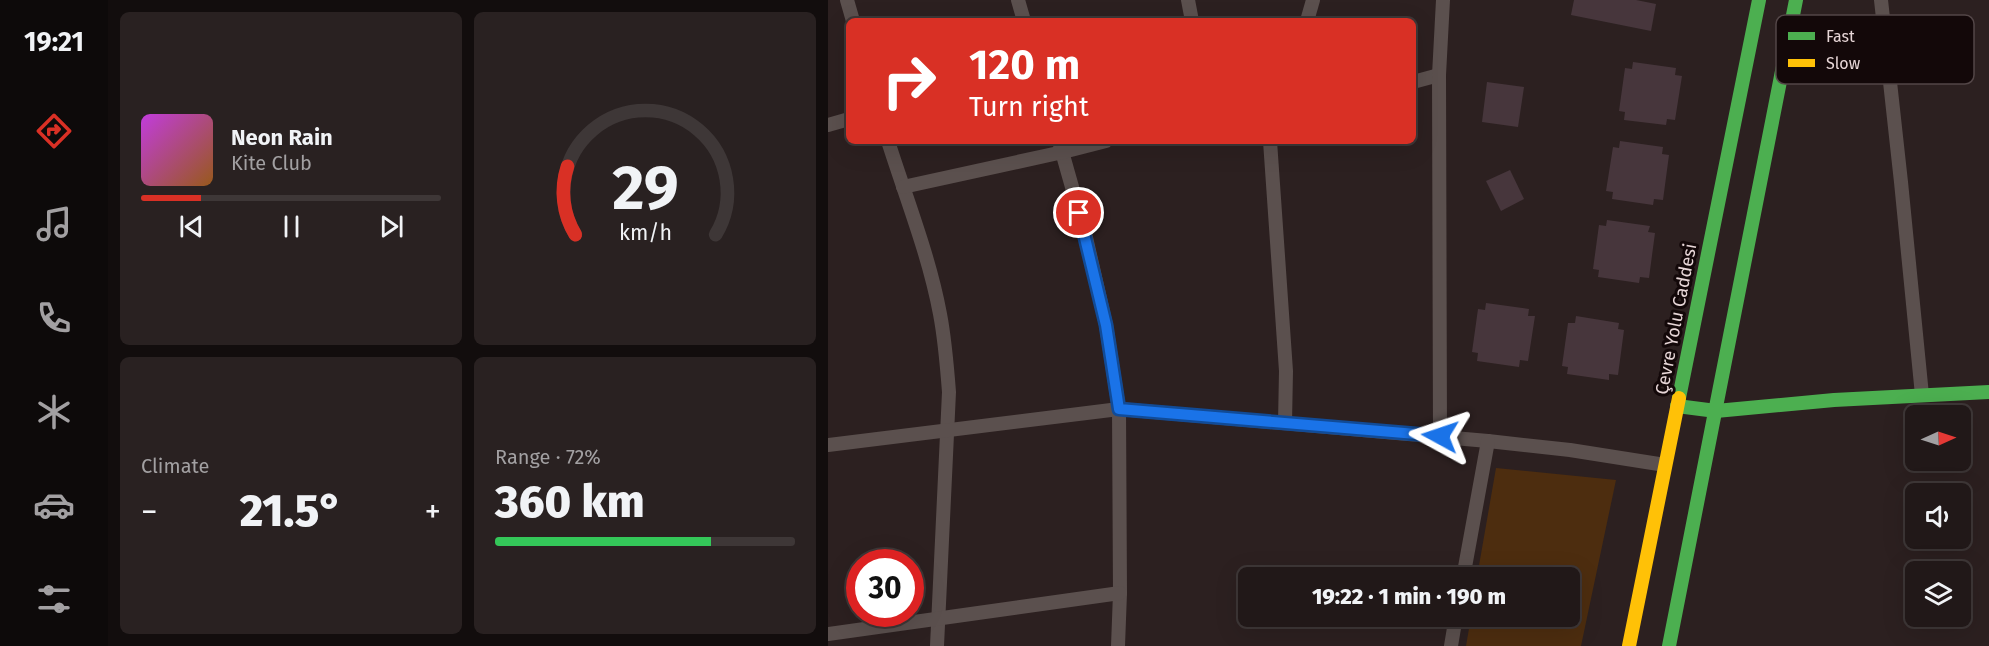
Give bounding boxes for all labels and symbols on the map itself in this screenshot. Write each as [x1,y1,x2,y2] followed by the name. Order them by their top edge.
[1776,15,1974,84] legend
[1826,27,1855,46] text: Fast
[1826,54,1861,73] text: Slow
[1053,187,1104,238] pin
[1651,241,1701,397] street label: Çevre Yolu Caddesi
[1408,404,1472,468] position arrow
[1905,405,1971,471] north arrow
[846,549,924,627] speed limit sign: 30

